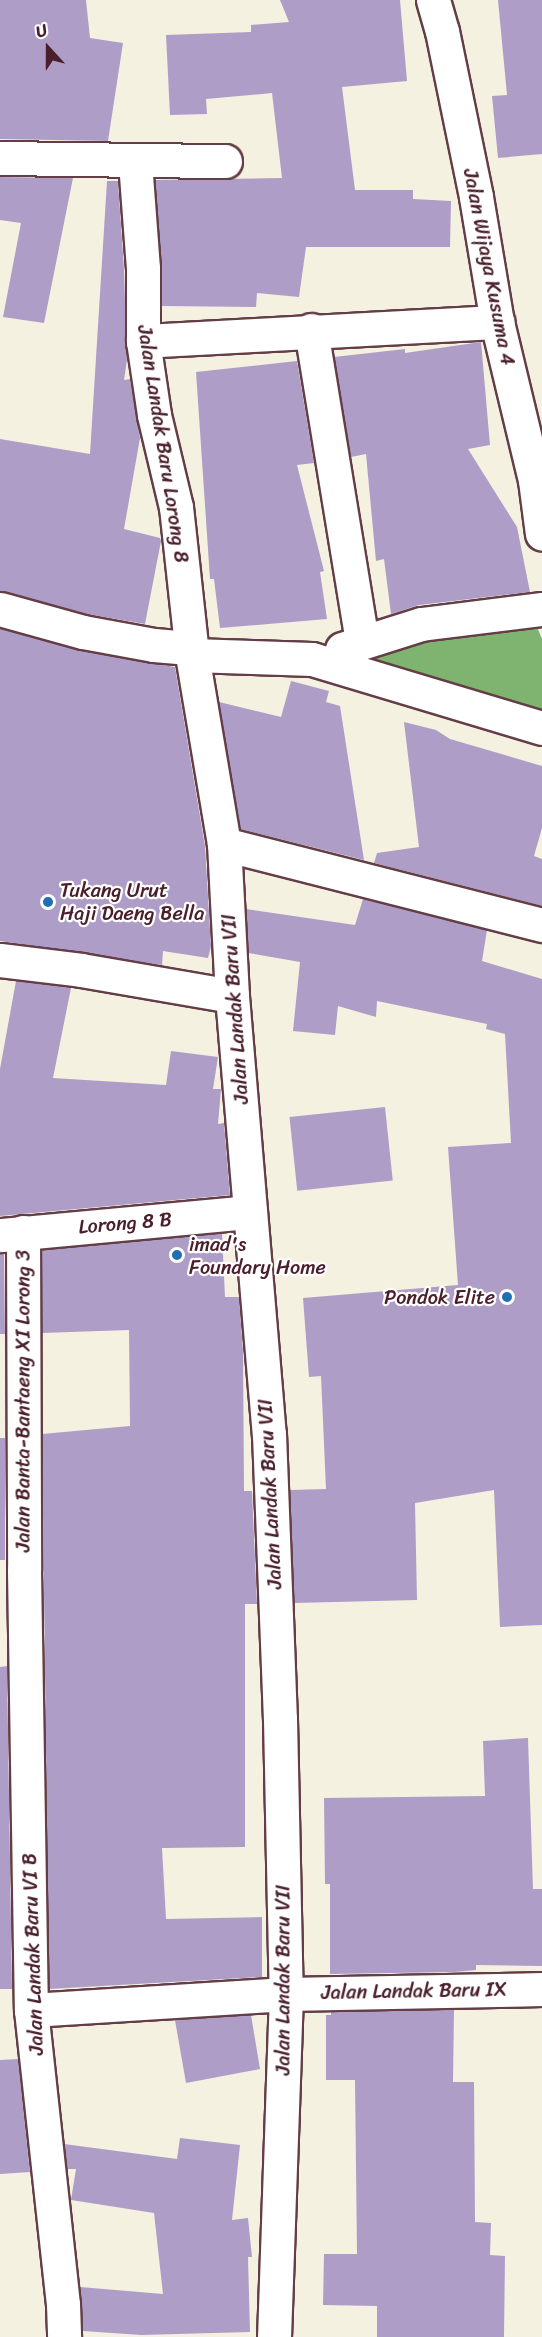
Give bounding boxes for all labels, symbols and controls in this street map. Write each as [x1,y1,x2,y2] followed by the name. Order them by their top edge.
[31,15,52,46] text: U
[18,18,78,78] north arrow
[458,166,520,368] street label: Jalan Wijaya Kusuma 4
[132,323,194,565] street label: Jalan Landak Baru Lorong 8
[60,879,204,926] place label: Tukang Urut Haji Daeng Bella
[41,895,55,909] marker: Tukang Urut Haji Daeng Bella
[216,913,254,1105] street label: Jalan Landak Baru VII
[77,1207,173,1239] street label: Lorong 8 B
[189,1232,326,1279] place label: imad's Foundary Home
[170,1248,184,1262] marker: imad's Foundary Home
[11,1250,35,1552] street label: Jalan Banta-Bantaeng XI Lorong 3
[384,1285,495,1309] place label: Pondok Elite
[500,1290,514,1304] marker: Pondok Elite
[253,1398,287,1590] street label: Jalan Landak Baru VII
[17,1853,49,2055] street label: Jalan Landak Baru VI B
[271,1885,295,2075] street label: Jalan Landak Baru VII
[321,1977,507,2005] street label: Jalan Landak Baru IX

